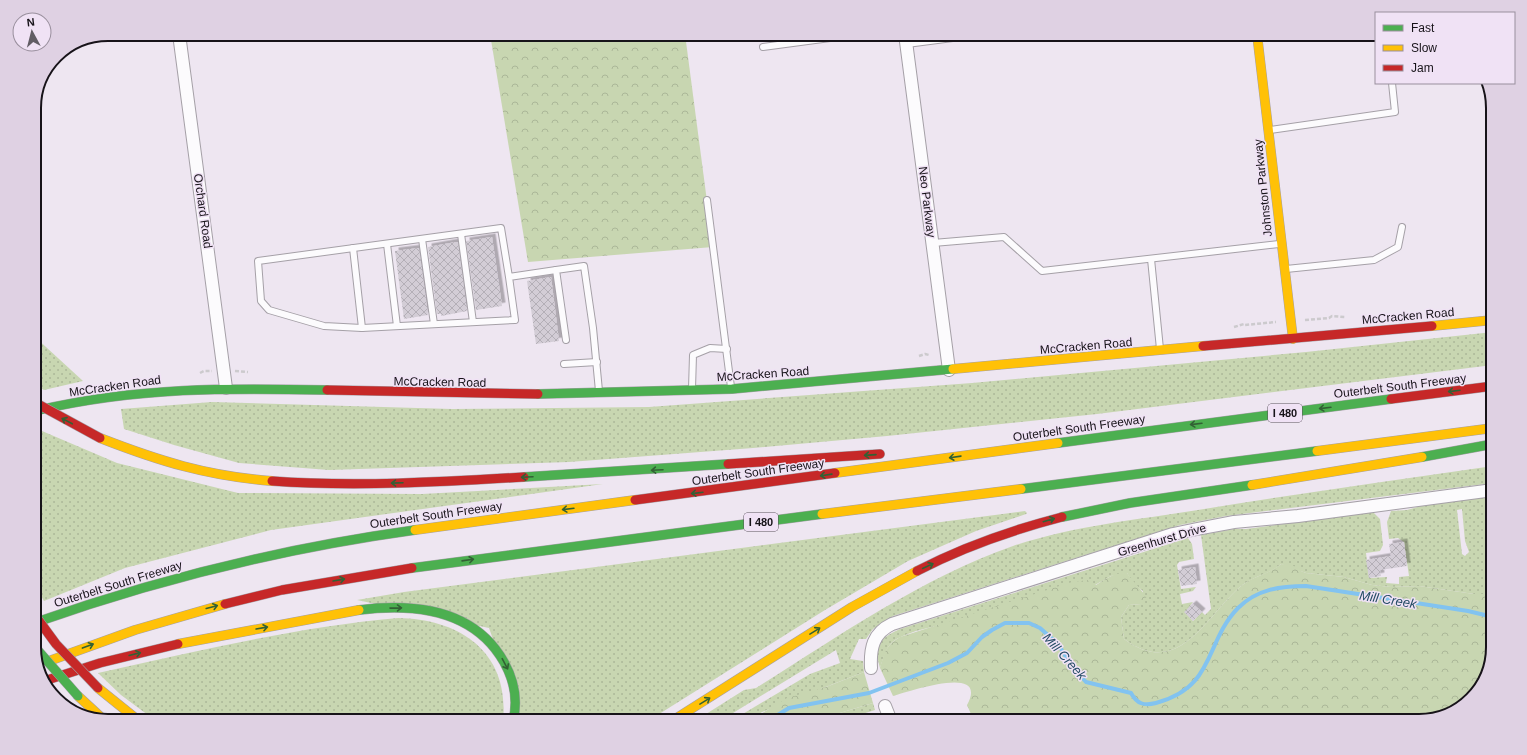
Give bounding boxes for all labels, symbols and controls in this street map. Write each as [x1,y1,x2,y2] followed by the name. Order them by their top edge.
[12,12,52,52] north arrow
[1375,12,1515,84] legend
[26,16,36,29] text: N
[1411,21,1435,35] text: Fast
[1411,41,1437,55] text: Slow
[1411,61,1434,75] text: Jam
[1251,139,1275,237] street label: Johnston Parkway
[916,166,938,238] street label: Neo Parkway
[191,173,215,249] street label: Orchard Road
[1361,305,1455,327] street label: McCracken Road
[1039,335,1133,357] street label: McCracken Road
[716,364,810,384] street label: McCracken Road
[1333,371,1467,401] street label: Outerbelt South Freeway
[68,373,162,399] street label: McCracken Road
[394,374,486,390] street label: McCracken Road
[1448,387,1461,395] one-way arrow
[1268,404,1302,422] road number: I 480
[1319,404,1332,411] one-way arrow
[1012,412,1146,444] street label: Outerbelt South Freeway
[61,416,73,424] one-way arrow
[1190,421,1203,428] one-way arrow
[864,452,877,459] one-way arrow
[949,453,962,461] one-way arrow
[691,456,825,488] street label: Outerbelt South Freeway
[651,466,664,473] one-way arrow
[820,471,833,479] one-way arrow
[521,474,534,481] one-way arrow
[391,479,404,487] one-way arrow
[691,489,704,497] one-way arrow
[369,499,503,531] street label: Outerbelt South Freeway
[562,506,575,513] one-way arrow
[744,513,778,531] road number: I 480
[1042,516,1055,523] one-way arrow
[1116,521,1208,559] street label: Greenhurst Drive
[461,557,474,564] one-way arrow
[52,558,184,610] street label: Outerbelt South Freeway
[921,562,933,569] one-way arrow
[332,576,345,584] one-way arrow
[1358,588,1419,612] water label: Mill Creek
[205,603,218,610] one-way arrow
[389,604,402,612] one-way arrow
[256,624,269,632] one-way arrow
[809,627,820,635] one-way arrow
[1040,630,1091,684] water label: Mill Creek
[82,642,94,650] one-way arrow
[128,650,141,657] one-way arrow
[502,658,510,670] one-way arrow
[700,696,711,705] one-way arrow

